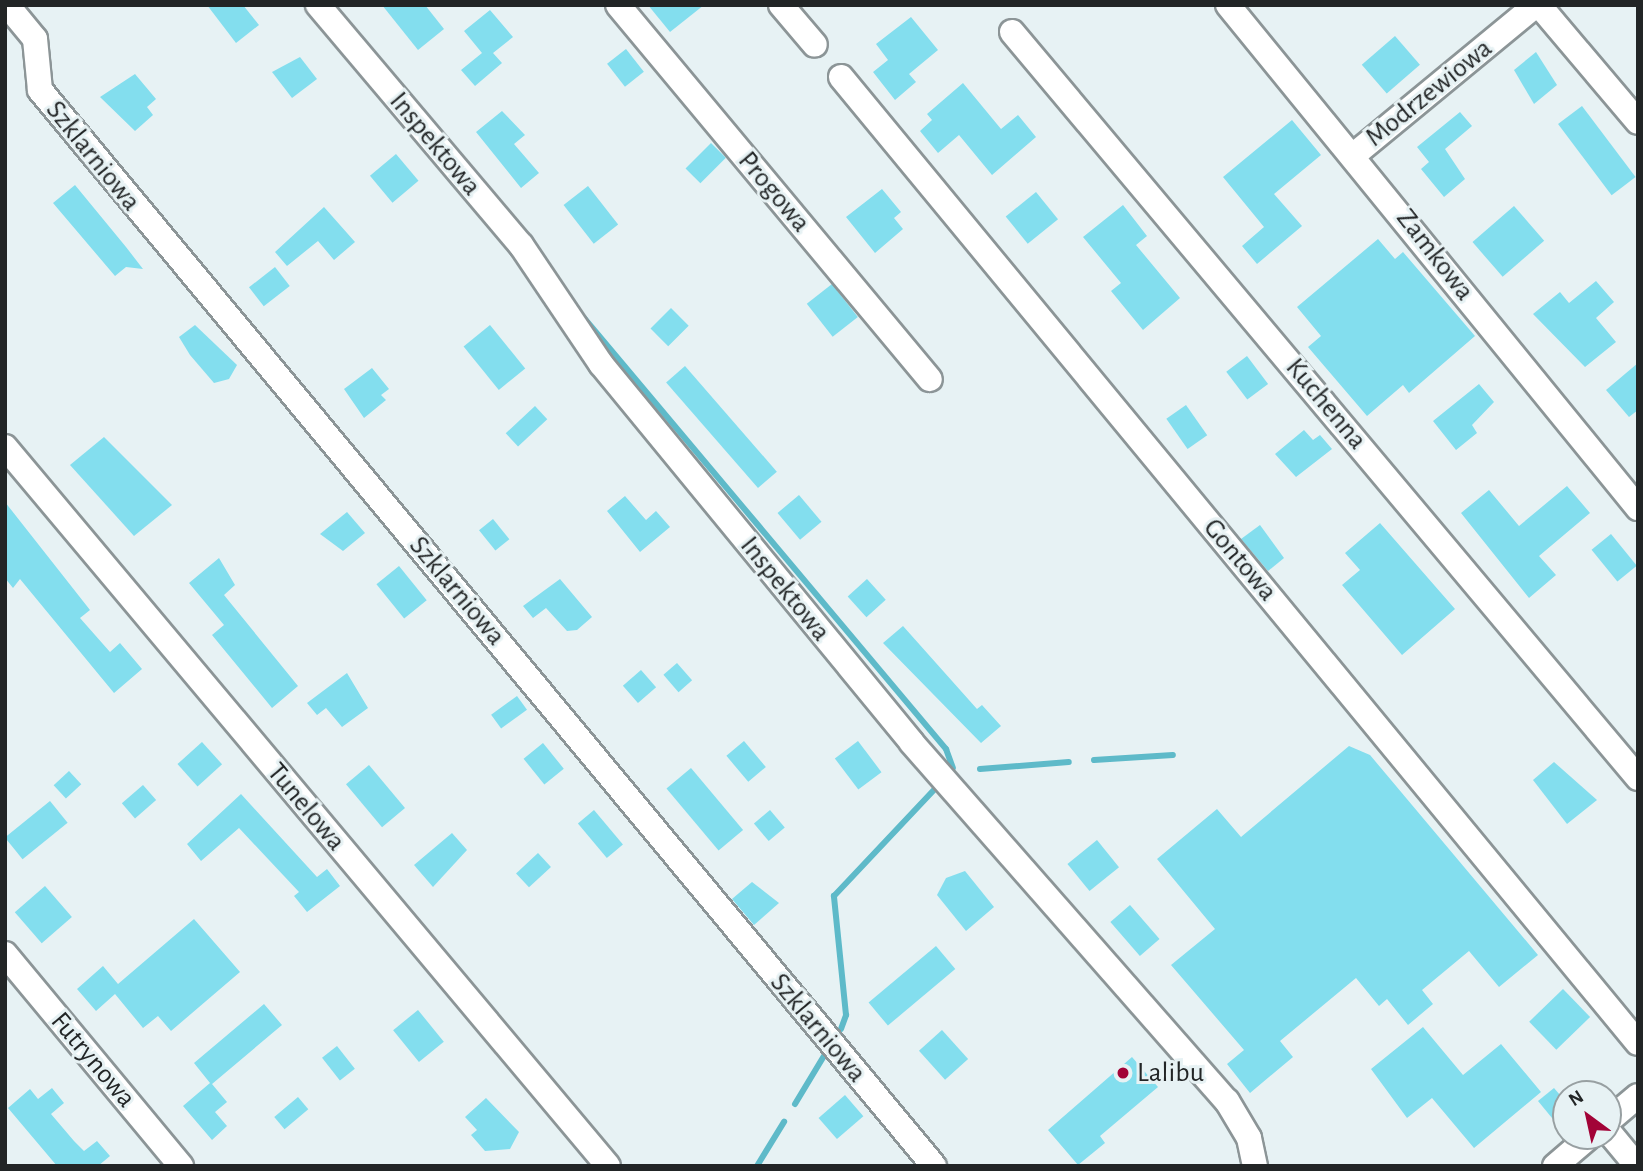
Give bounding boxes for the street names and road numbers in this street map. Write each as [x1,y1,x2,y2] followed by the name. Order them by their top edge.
[1359,32,1499,154] street label: Modrzewiowa
[382,85,488,203] street label: Inspektowa
[38,94,148,218] street label: Szklarniowa
[731,145,817,239] street label: Progowa
[1389,203,1481,307] street label: Zamkowa
[1278,351,1374,457] street label: Kuchenna
[1196,512,1284,608] street label: Gontowa
[402,530,512,652] street label: Szklarniowa
[733,530,837,648] street label: Inspektowa
[260,756,352,858] street label: Tunelowa
[763,967,873,1089] street label: Szklarniowa
[43,1005,143,1115] street label: Futrynowa

